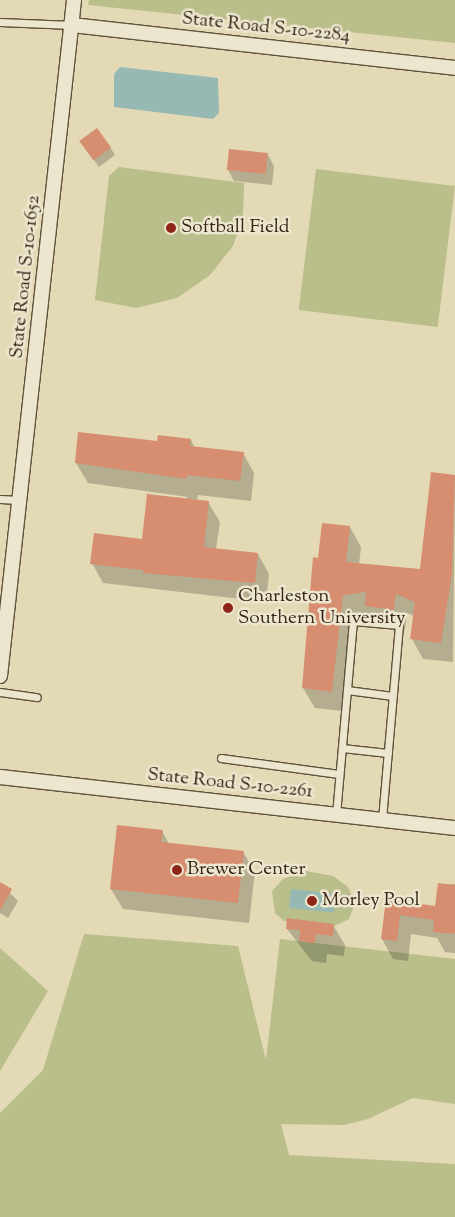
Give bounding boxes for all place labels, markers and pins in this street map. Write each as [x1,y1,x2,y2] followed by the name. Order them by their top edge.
[181,217,290,239] place label: Softball Field
[165,222,177,234] marker: Softball Field
[238,586,405,630] place label: Charleston Southern University
[222,602,234,614] marker: Charleston Southern University
[187,859,306,881] place label: Brewer Center
[171,864,183,876] marker: Brewer Center
[322,890,420,912] place label: Morley Pool
[306,895,318,907] marker: Morley Pool

